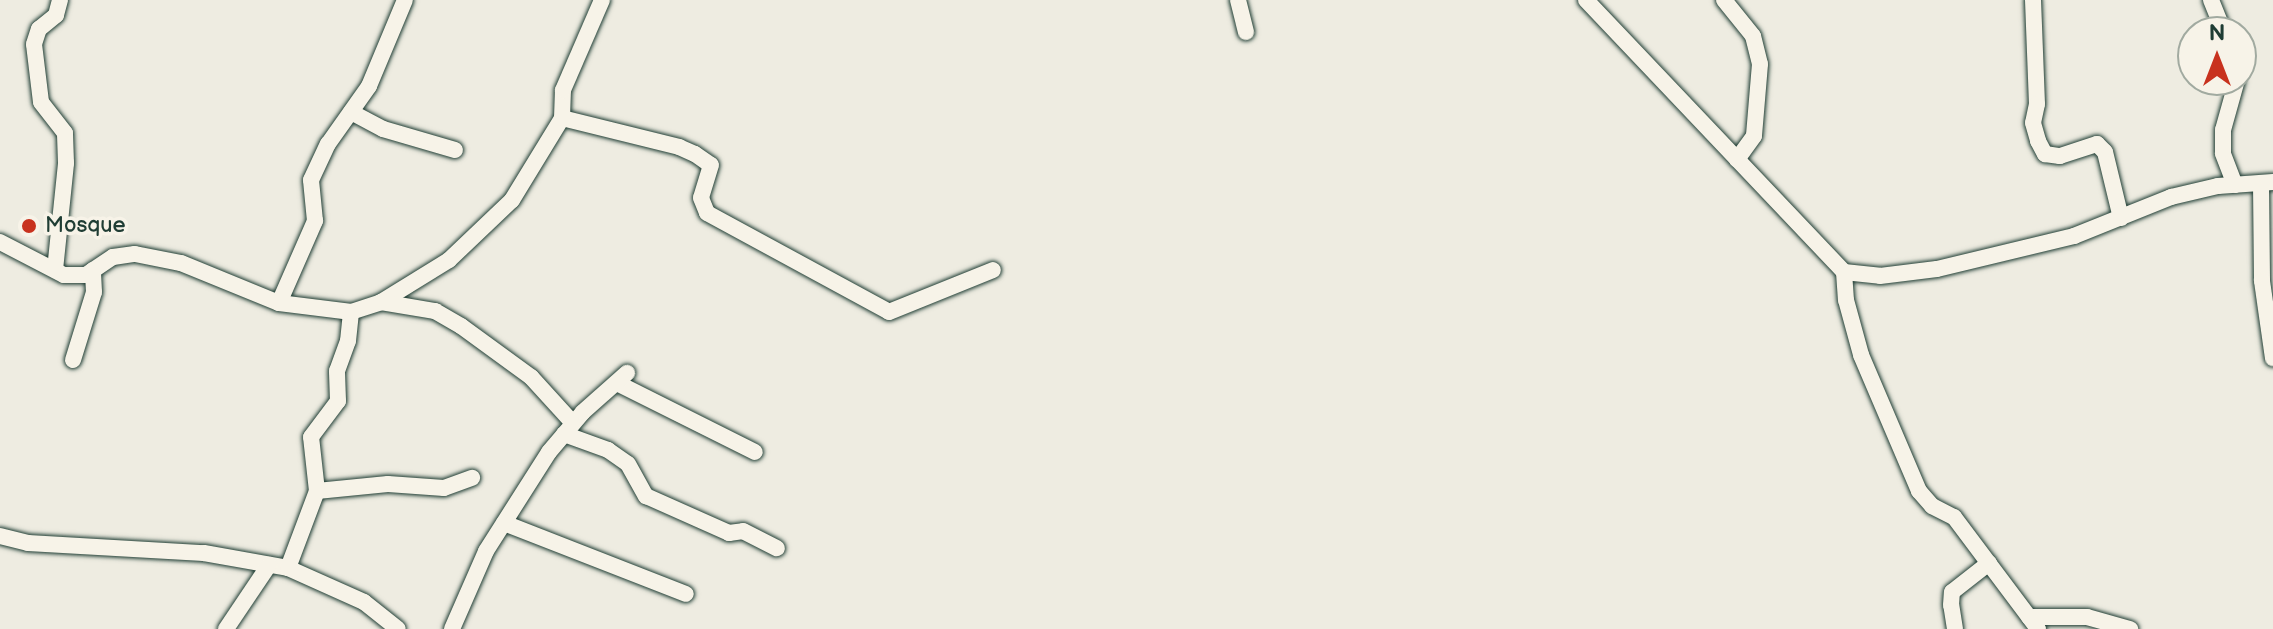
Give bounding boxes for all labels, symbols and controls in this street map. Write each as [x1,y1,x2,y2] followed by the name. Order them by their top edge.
[2177,16,2257,96] north arrow
[2209,20,2225,47] text: N
[45,213,126,239] place label: Mosque
[20,217,38,235] marker: Mosque

